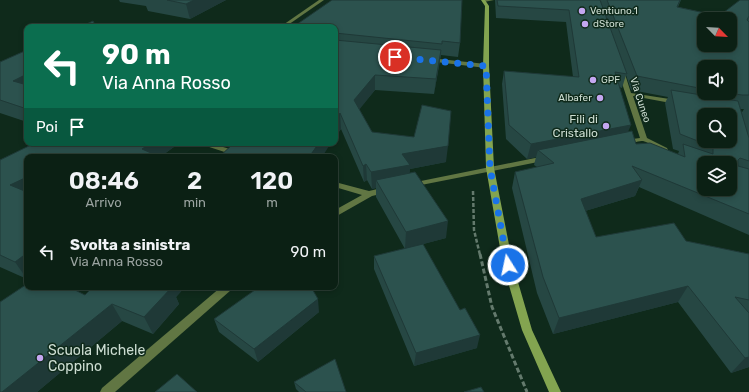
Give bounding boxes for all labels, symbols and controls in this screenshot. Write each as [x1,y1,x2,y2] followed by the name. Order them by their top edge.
[590,5,638,17] place label: Ventiuno.1
[577,6,587,16] marker: Ventiuno.1
[697,12,737,52] north arrow
[697,12,737,196] map controls
[593,18,625,30] place label: dStore
[580,19,590,29] marker: dStore
[102,38,171,71] text: 90 m
[36,40,88,92] icon: left
[378,40,412,74] pin
[384,46,406,68] icon: arrive
[697,60,737,100] button: sound
[102,72,231,94] text: Via Anna Rosso
[601,74,620,86] place label: GPF
[588,75,598,85] marker: GPF
[627,76,653,124] street label: Via Cuneo
[558,92,592,104] place label: Albafer
[595,93,605,103] marker: Albafer
[697,108,737,148] button: search
[552,112,598,140] place label: Fili di Cristallo
[66,116,88,138] icon: arrive
[36,118,58,136] text: Poi
[601,121,611,131] marker: Fili di Cristallo
[697,156,737,196] button: layers
[69,167,139,195] text: 08:46
[187,167,202,195] text: 2
[251,167,293,195] text: 120
[86,195,122,210] text: Arrivo
[183,195,206,210] text: min
[266,195,278,210] text: m
[70,236,190,254] text: Svolta a sinistra
[36,241,58,263] icon: left
[291,243,326,261] text: 90 m
[487,244,529,286] position arrow
[70,254,163,269] text: Via Anna Rosso
[48,342,145,375] place label: Scuola Michele Coppino
[35,353,45,363] marker: Scuola Michele Coppino

